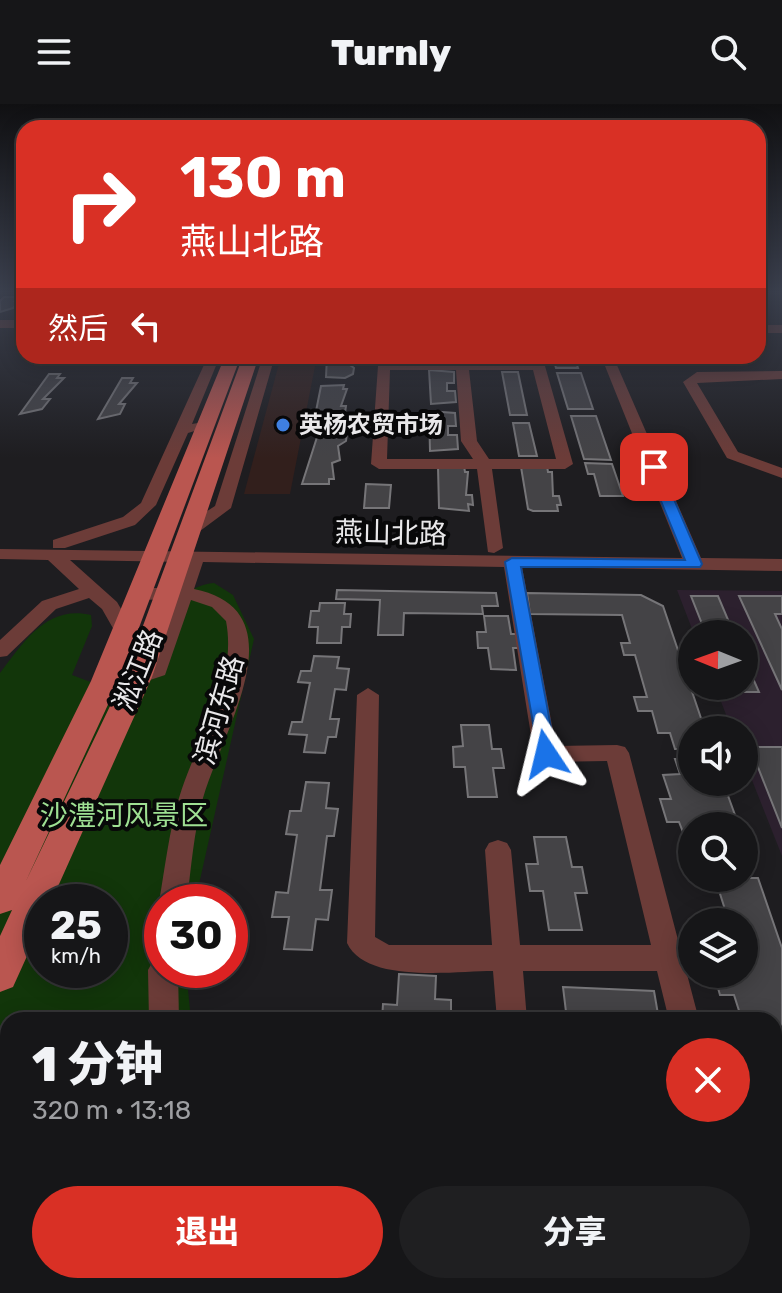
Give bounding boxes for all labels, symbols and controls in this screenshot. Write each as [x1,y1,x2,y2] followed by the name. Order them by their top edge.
[32,30,76,74] icon: menu
[706,30,750,74] icon: search
[331,31,451,74] text: Turnly
[180,145,346,211] text: 130 m
[48,152,152,256] icon: right
[180,220,324,263] text: 燕山北路
[124,304,168,348] icon: left
[48,311,108,347] text: 然后
[299,411,443,439] place label: 英杨农贸市场
[274,416,292,434] marker: 英杨农贸市场
[620,433,688,501] pin
[632,445,676,489] icon: arrive
[335,516,447,550] street label: 燕山北路
[678,620,758,700] north arrow
[678,620,758,988] map controls
[107,625,169,715] street label: 淞江路
[188,652,250,768] street label: 滨河东路
[504,712,588,796] position arrow
[678,716,758,796] button: sound
[40,799,208,832] park label: 沙澧河风景区
[678,812,758,892] button: search
[144,884,248,988] speed limit sign: 30
[50,902,102,949] text: 25
[678,908,758,988] button: layers
[51,944,101,968] text: km/h
[32,1036,163,1093] text: 1 分钟
[666,1038,750,1122] button: close
[32,1095,191,1126] text: 320 m · 13:18
[32,1186,383,1278] button: 退出
[399,1186,750,1278] button: 分享

